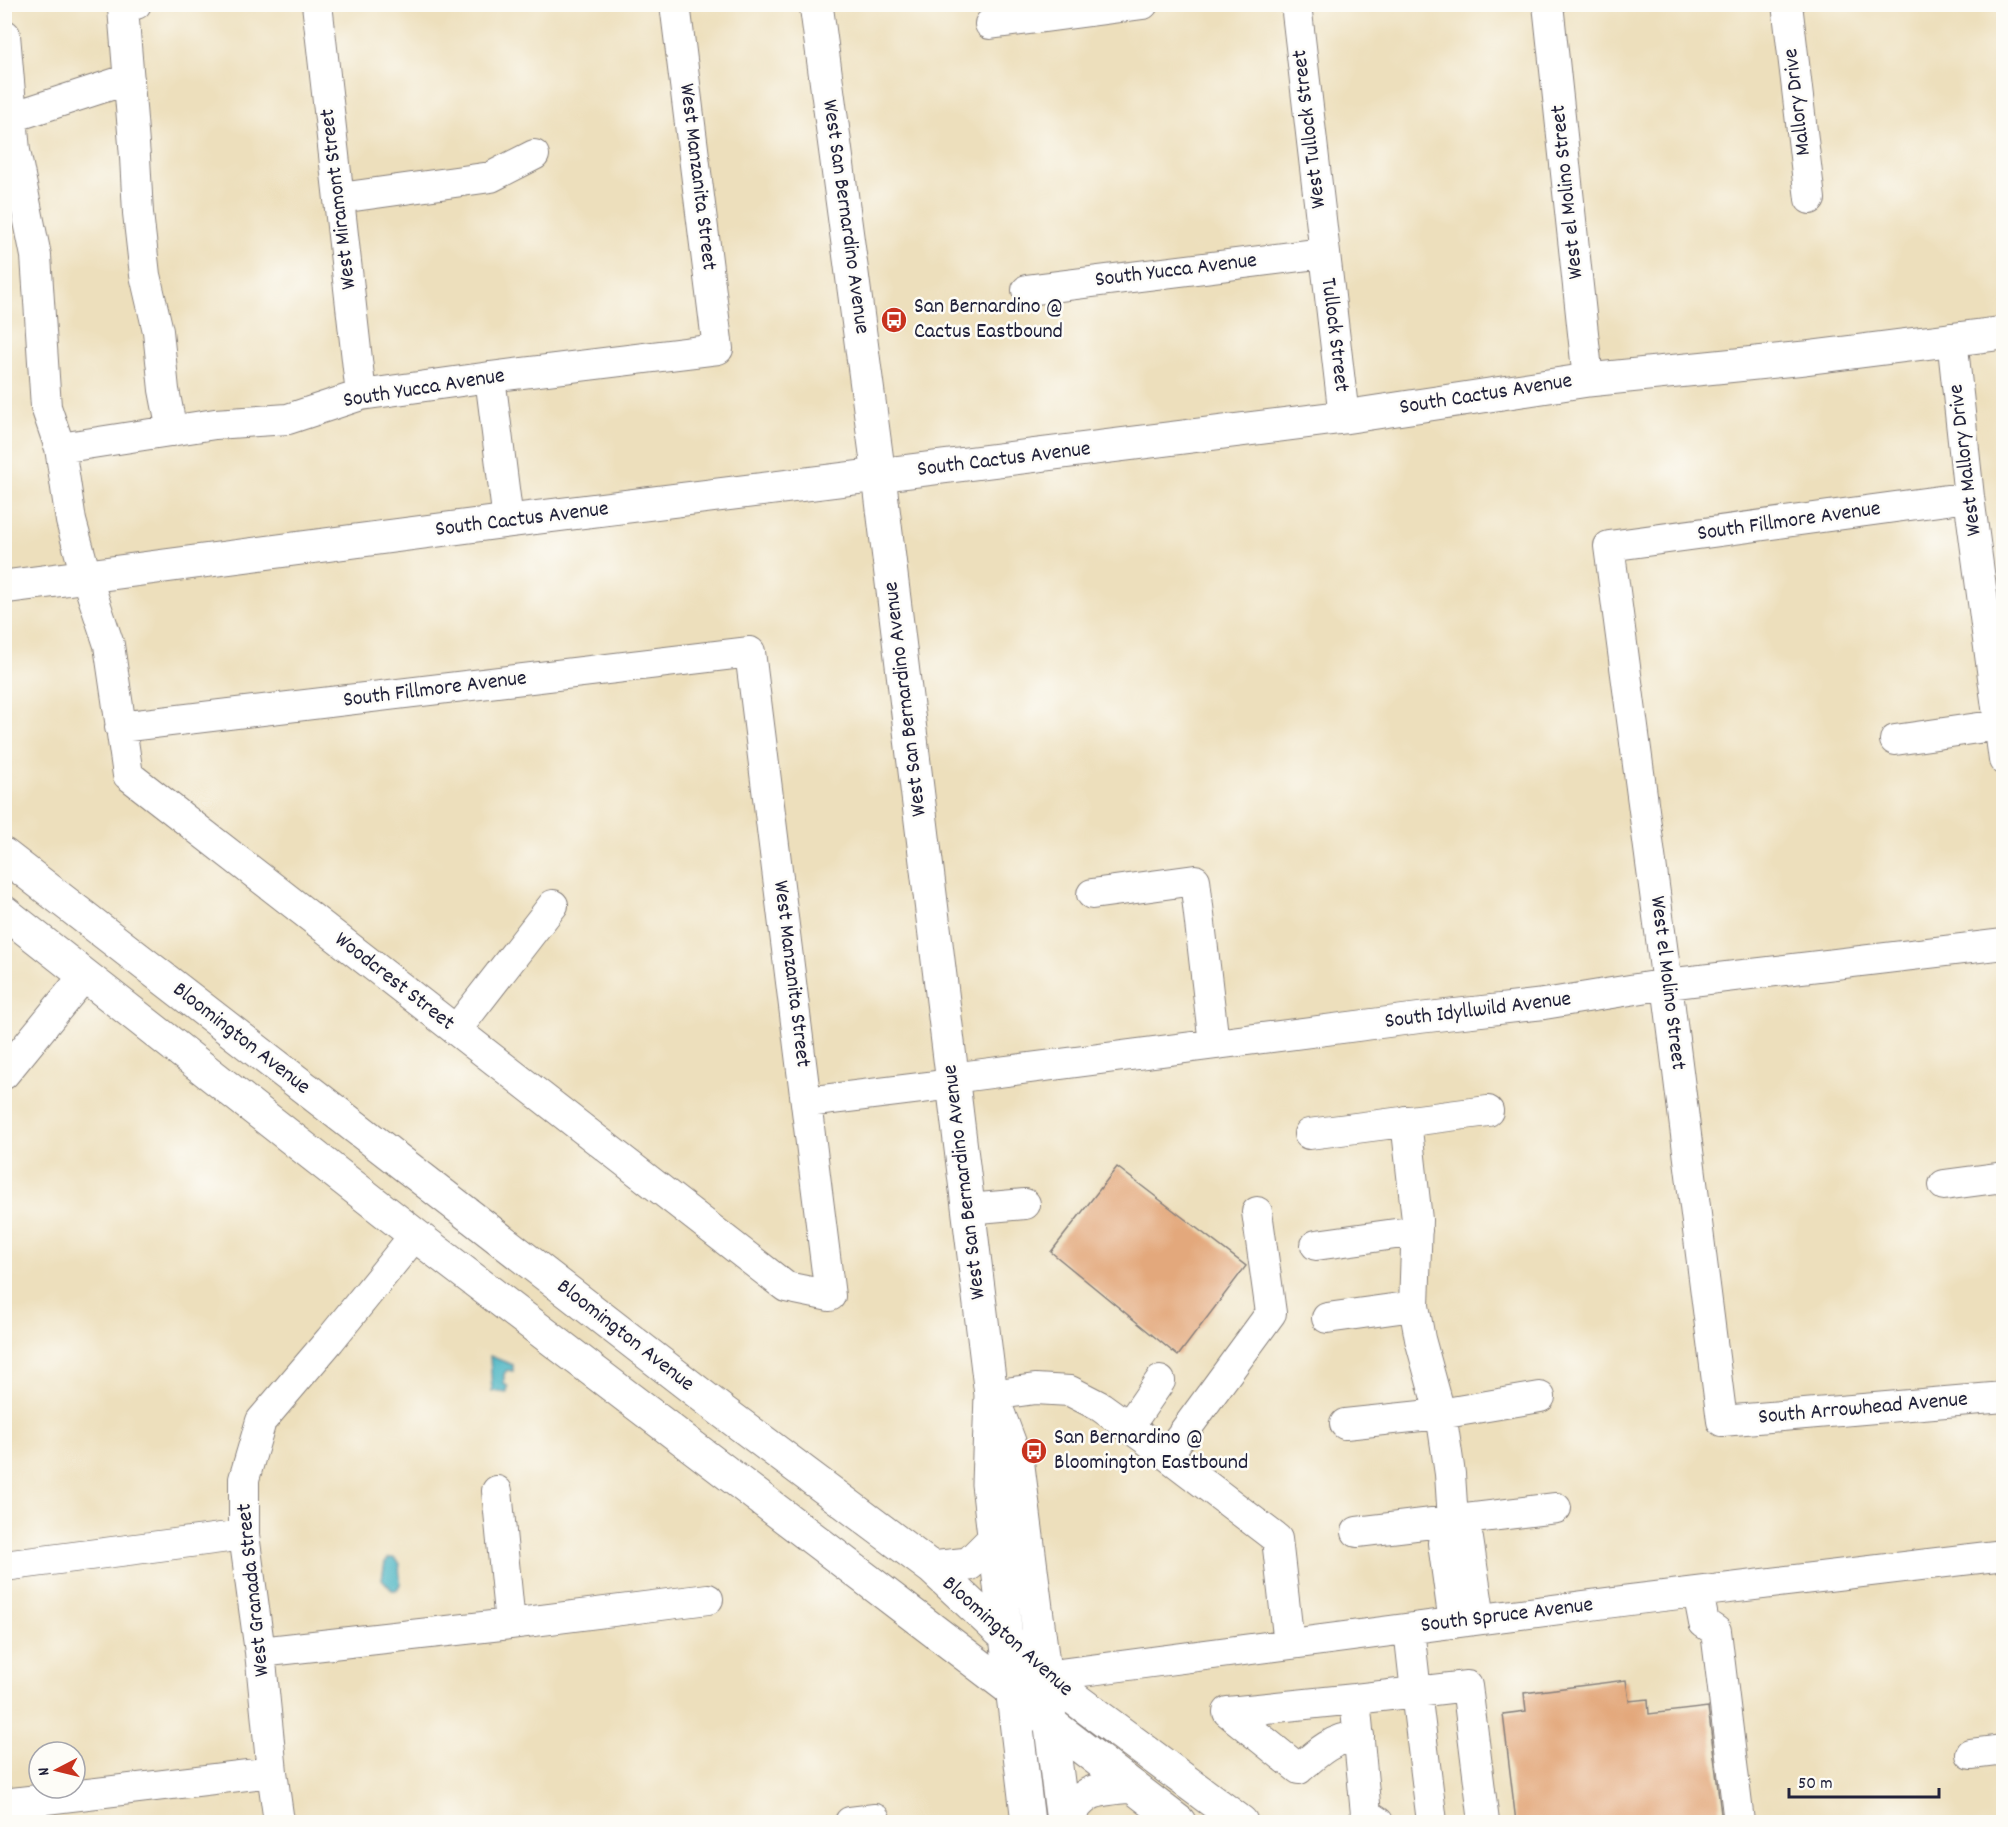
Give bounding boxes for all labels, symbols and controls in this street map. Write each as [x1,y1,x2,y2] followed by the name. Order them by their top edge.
[1776,47,1820,157] street label: Mallory Drive
[1285,48,1335,210] street label: West Tullock Street
[670,82,724,272] street label: West Manzanita Street
[813,98,877,336] street label: West San Bernardino Avenue
[1543,103,1593,281] street label: West el Molino Street
[313,107,365,291] street label: West Miramont Street
[1093,246,1259,296] street label: South Yucca Avenue
[1312,276,1356,394] street label: Tullock Street
[914,292,1063,348] place label: San Bernardino @ Cactus Eastbound
[879,305,909,335] bus stop icon: San Bernardino @ Cactus Eastbound
[341,361,507,417] street label: South Yucca Avenue
[1397,366,1575,424] street label: South Cactus Avenue
[1941,382,1991,538] street label: West Mallory Drive
[916,434,1092,486] street label: South Cactus Avenue
[434,494,610,546] street label: South Cactus Avenue
[1695,494,1883,550] street label: South Fillmore Avenue
[876,580,936,818] street label: West San Bernardino Avenue
[342,663,528,717] street label: South Fillmore Avenue
[764,879,818,1069] street label: West Manzanita Street
[1641,894,1693,1072] street label: West el Molino Street
[327,925,461,1039] street label: Woodcrest Street
[165,975,317,1103] street label: Bloomington Avenue
[1383,984,1573,1038] street label: South Idyllwild Avenue
[935,1063,995,1301] street label: West San Bernardino Avenue
[549,1272,701,1400] street label: Bloomington Avenue
[1757,1384,1969,1434] street label: South Arrowhead Avenue
[1054,1423,1248,1479] place label: San Bernardino @ Bloomington Eastbound
[1019,1436,1049,1466] bus stop icon: San Bernardino @ Bloomington Eastbound
[229,1502,279,1678] street label: West Granada Street
[934,1569,1080,1705] street label: Bloomington Avenue
[1419,1590,1595,1642] street label: South Spruce Avenue
[27,1740,87,1800] north arrow
[1789,1761,1939,1799] scale bar
[33,1766,56,1777] text: N
[1798,1772,1833,1797] text: 50 m

